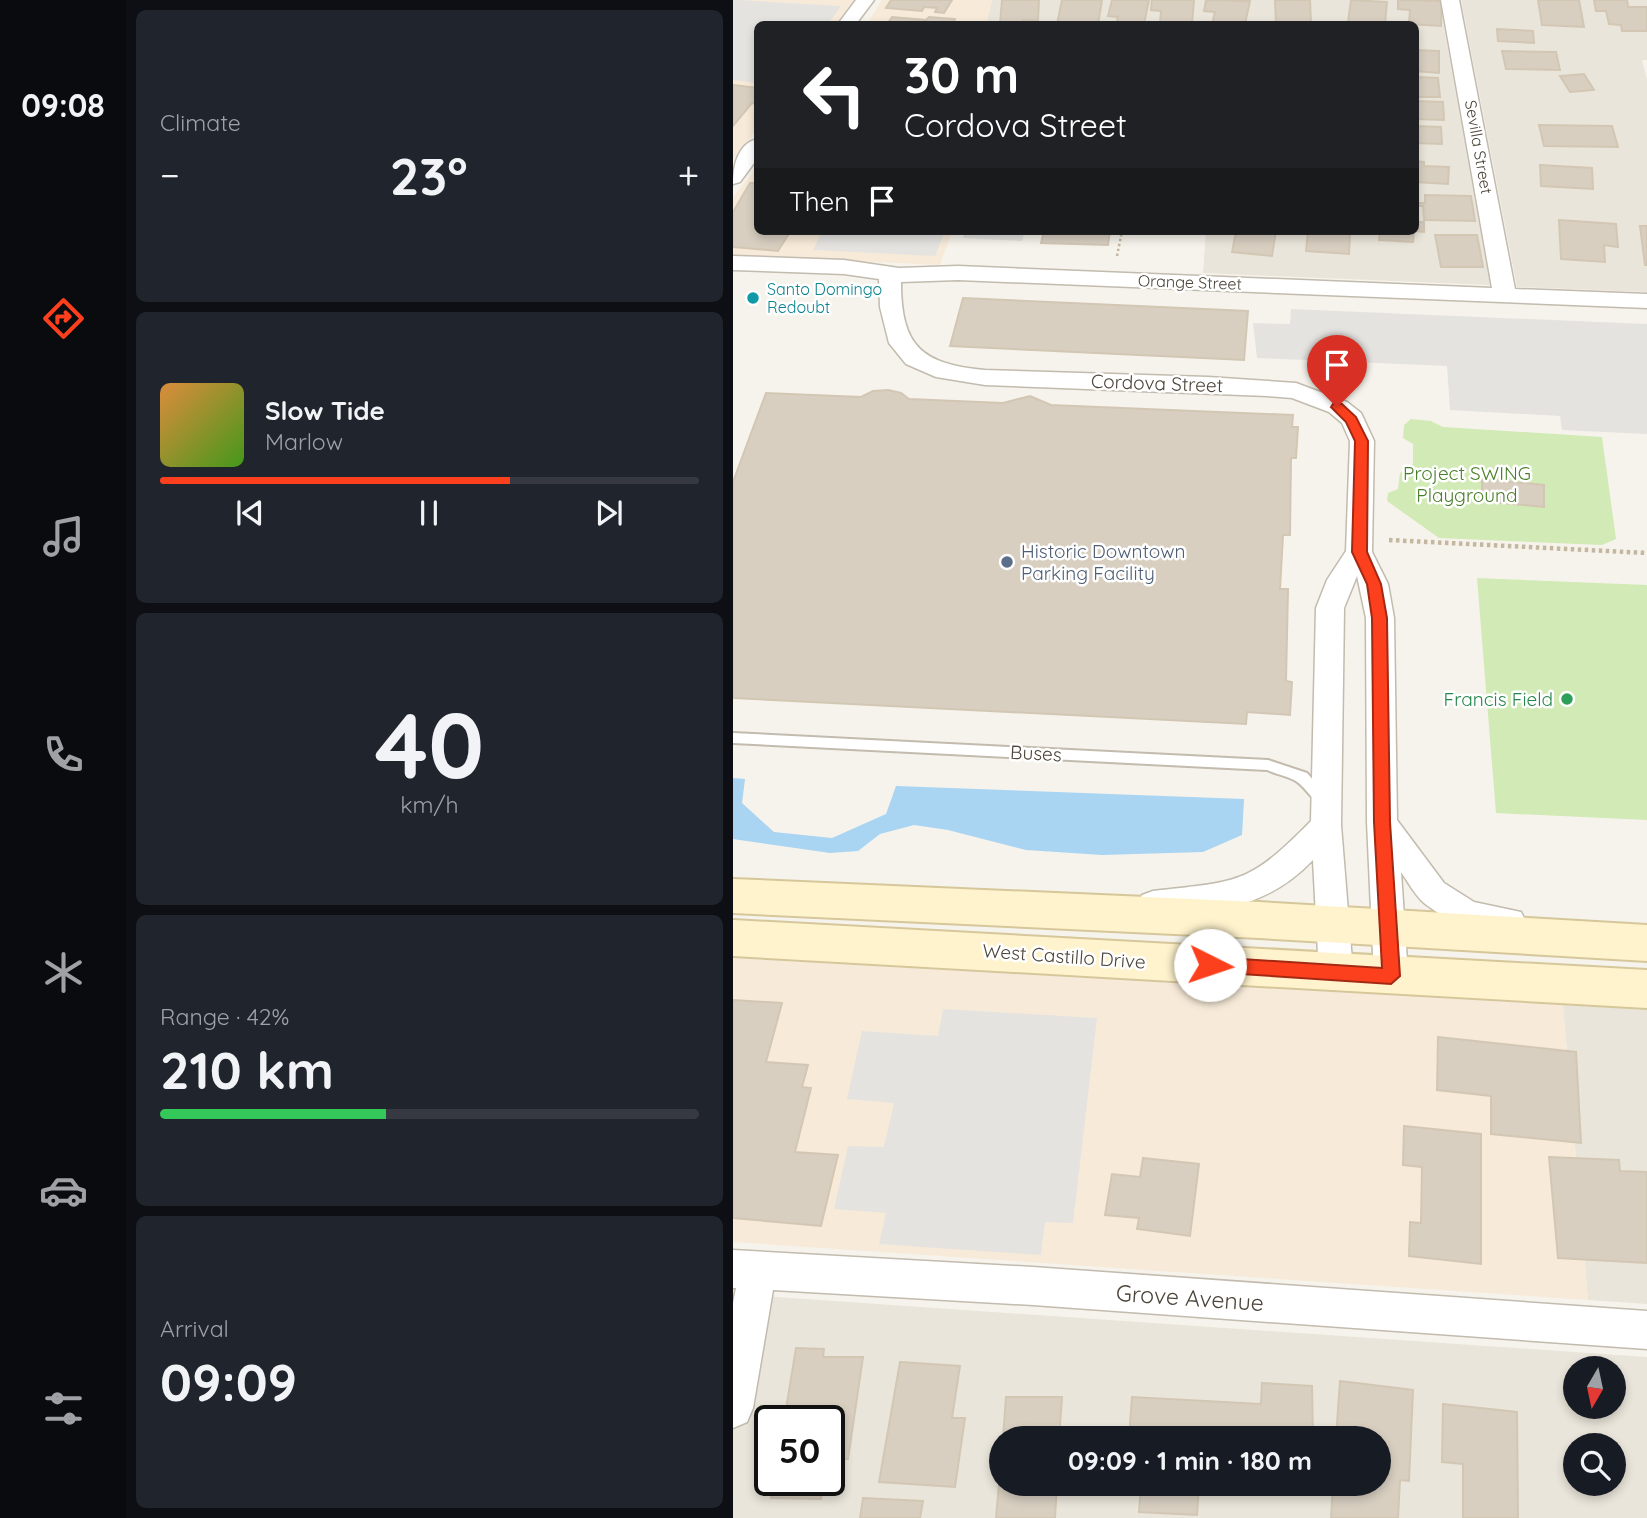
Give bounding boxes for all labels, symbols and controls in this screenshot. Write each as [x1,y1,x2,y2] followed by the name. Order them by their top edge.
[904,44,1019,105] text: 30 m
[789,49,880,140] icon: left
[21,85,105,125] text: 09:08
[1461,98,1497,196] street label: Sevilla Street
[904,105,1127,145] text: Cordova Street
[160,108,241,137] text: Climate
[390,143,468,208] text: 23°
[160,151,180,199] text: −
[678,151,699,199] text: +
[863,182,901,220] icon: arrive
[789,185,849,218] text: Then
[1138,270,1242,294] street label: Orange Street
[767,279,882,317] place label: Santo Domingo Redoubt
[745,290,761,306] marker: Santo Domingo Redoubt
[39,294,88,343] icon: directions
[1307,335,1367,407] pin
[1318,346,1356,384] icon: arrive
[1090,369,1224,397] street label: Cordova Street
[265,394,385,427] text: Slow Tide
[265,427,343,456] text: Marlow
[1403,461,1531,507] park label: Project SWING Playground
[231,494,269,532] icon: previous
[410,494,448,532] icon: pause
[590,494,628,532] icon: next
[39,512,88,561] icon: music
[1021,539,1186,585] place label: Historic Downtown Parking Facility
[999,554,1015,570] marker: Historic Downtown Parking Facility
[375,687,484,801] text: 40
[1444,687,1553,711] place label: Francis Field
[1559,691,1575,707] marker: Francis Field
[39,730,88,779] icon: phone
[1010,740,1063,766] street label: Buses
[400,790,459,819] text: km/h
[1173,928,1247,1002] position arrow
[982,938,1146,974] street label: West Castillo Drive
[39,948,88,997] icon: climate
[160,1002,289,1031] text: Range · 42%
[160,1037,334,1102] text: 210 km
[39,1166,88,1215] icon: car
[1115,1278,1265,1317] street label: Grove Avenue
[160,1314,229,1343] text: Arrival
[160,1349,297,1414] text: 09:09
[1563,1356,1625,1419] north arrow
[1563,1356,1626,1496] map controls
[39,1384,88,1433] icon: filters
[754,1405,845,1496] speed limit sign: 50
[1563,1433,1626,1496] button: search
[1068,1444,1312,1477] text: 09:09 · 1 min · 180 m

